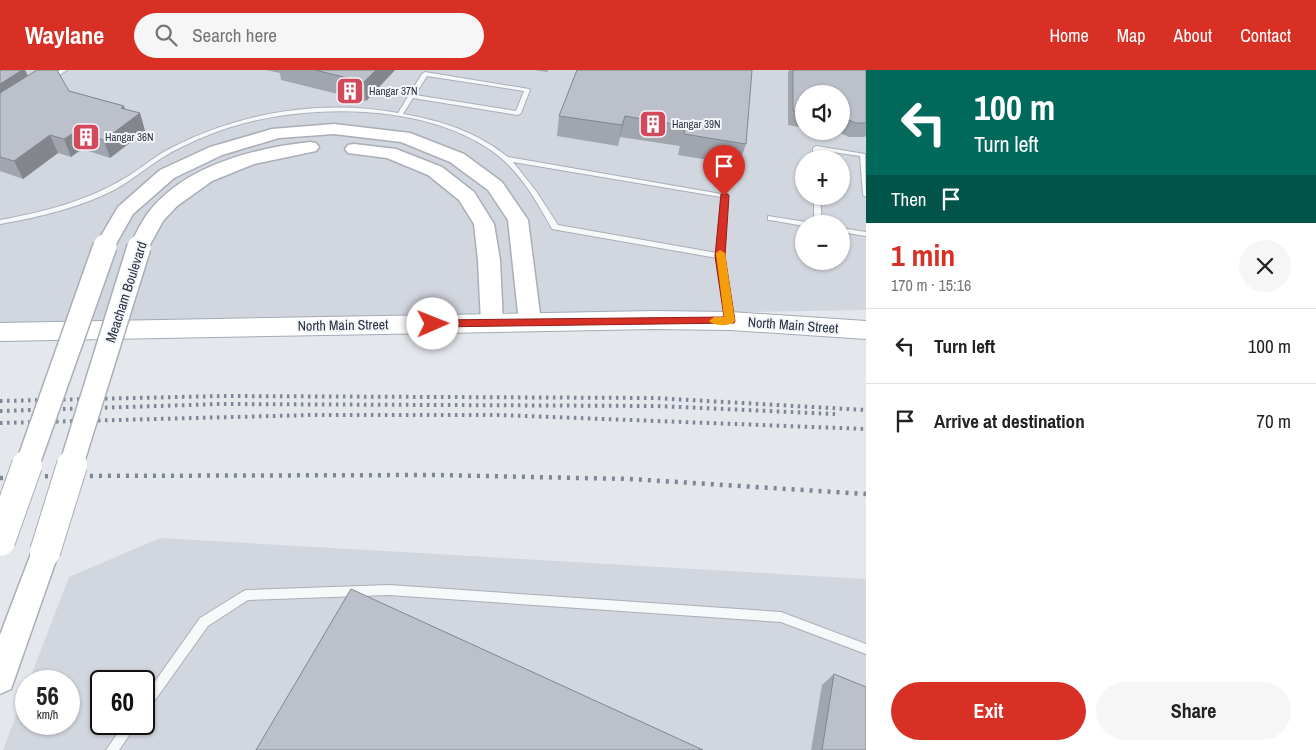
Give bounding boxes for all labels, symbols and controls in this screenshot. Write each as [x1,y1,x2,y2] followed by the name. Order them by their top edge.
[134,13,484,58] search box
[25,19,104,51] text: Waylane
[152,21,180,49] icon: search
[192,22,277,48] text: Search here
[1049,23,1089,48] text: Home
[1117,23,1146,48] text: Map
[1174,23,1212,48] text: About
[1240,23,1291,48] text: Contact
[335,76,365,106] building icon: Hangar 37N
[369,84,418,98] place label: Hangar 37N
[974,84,1055,131] text: 100 m
[795,85,850,270] map controls
[795,85,850,140] button: sound
[891,90,956,155] icon: left
[638,109,668,139] building icon: Hangar 39N
[672,117,721,131] place label: Hangar 39N
[71,122,101,152] building icon: Hangar 36N
[974,129,1039,159] text: Turn left
[105,130,154,144] place label: Hangar 36N
[703,145,745,196] pin
[795,150,850,205] button: +
[710,152,738,180] icon: arrive
[937,185,965,213] icon: arrive
[891,186,927,212] text: Then
[795,215,850,270] button: −
[891,235,955,275] text: 1 min
[101,239,151,345] street label: Meacham Boulevard
[1239,240,1291,292] button: close
[891,274,971,296] text: 170 m · 15:16
[406,297,458,349] position arrow
[747,313,839,337] street label: North Main Street
[298,315,388,335] street label: North Main Street
[891,332,919,360] icon: left
[934,333,995,359] text: Turn left
[1248,333,1291,359] text: 100 m
[891,407,919,435] icon: arrive
[934,408,1085,434] text: Arrive at destination
[1256,408,1291,434] text: 70 m
[90,670,155,735] speed limit sign: 60
[36,679,59,713] text: 56
[891,682,1086,740] button: Exit
[1096,682,1291,740] button: Share
[37,707,58,723] text: km/h

